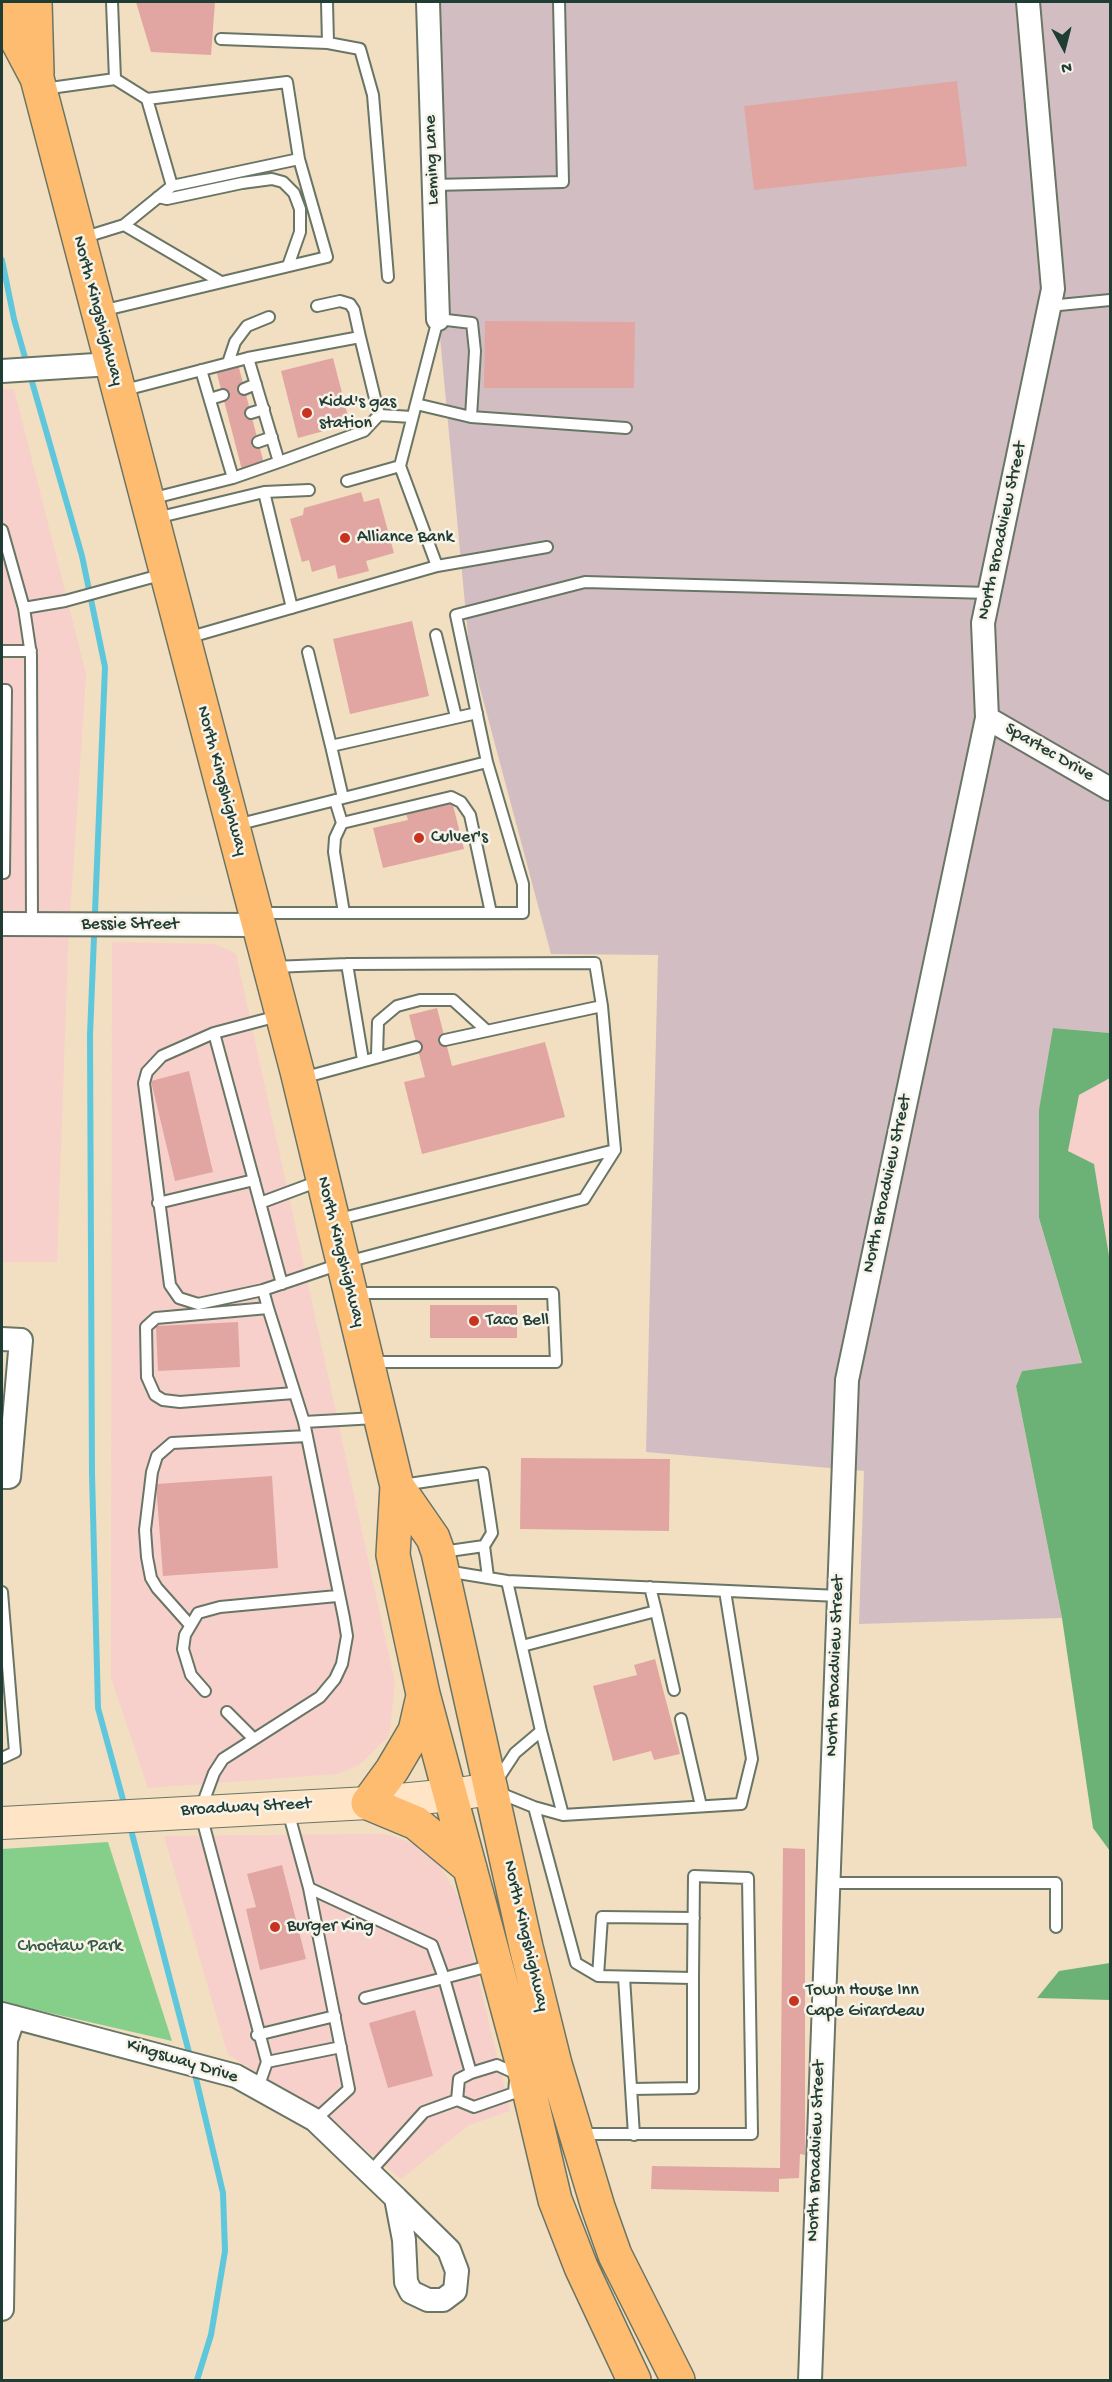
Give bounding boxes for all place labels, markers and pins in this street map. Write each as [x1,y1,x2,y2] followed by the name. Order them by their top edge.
[319,392,396,434] place label: Kidd's gas station
[300,406,314,420] marker: Kidd's gas station
[357,527,453,549] place label: Alliance Bank
[338,531,352,545] marker: Alliance Bank
[431,827,488,849] place label: Culver's
[412,831,426,845] marker: Culver's
[486,1310,549,1332] place label: Taco Bell
[467,1314,481,1328] marker: Taco Bell
[287,1916,374,1938] place label: Burger King
[268,1920,282,1934] marker: Burger King
[806,1980,924,2022] place label: Town House Inn Cape Girardeau
[787,1994,801,2008] marker: Town House Inn Cape Girardeau

